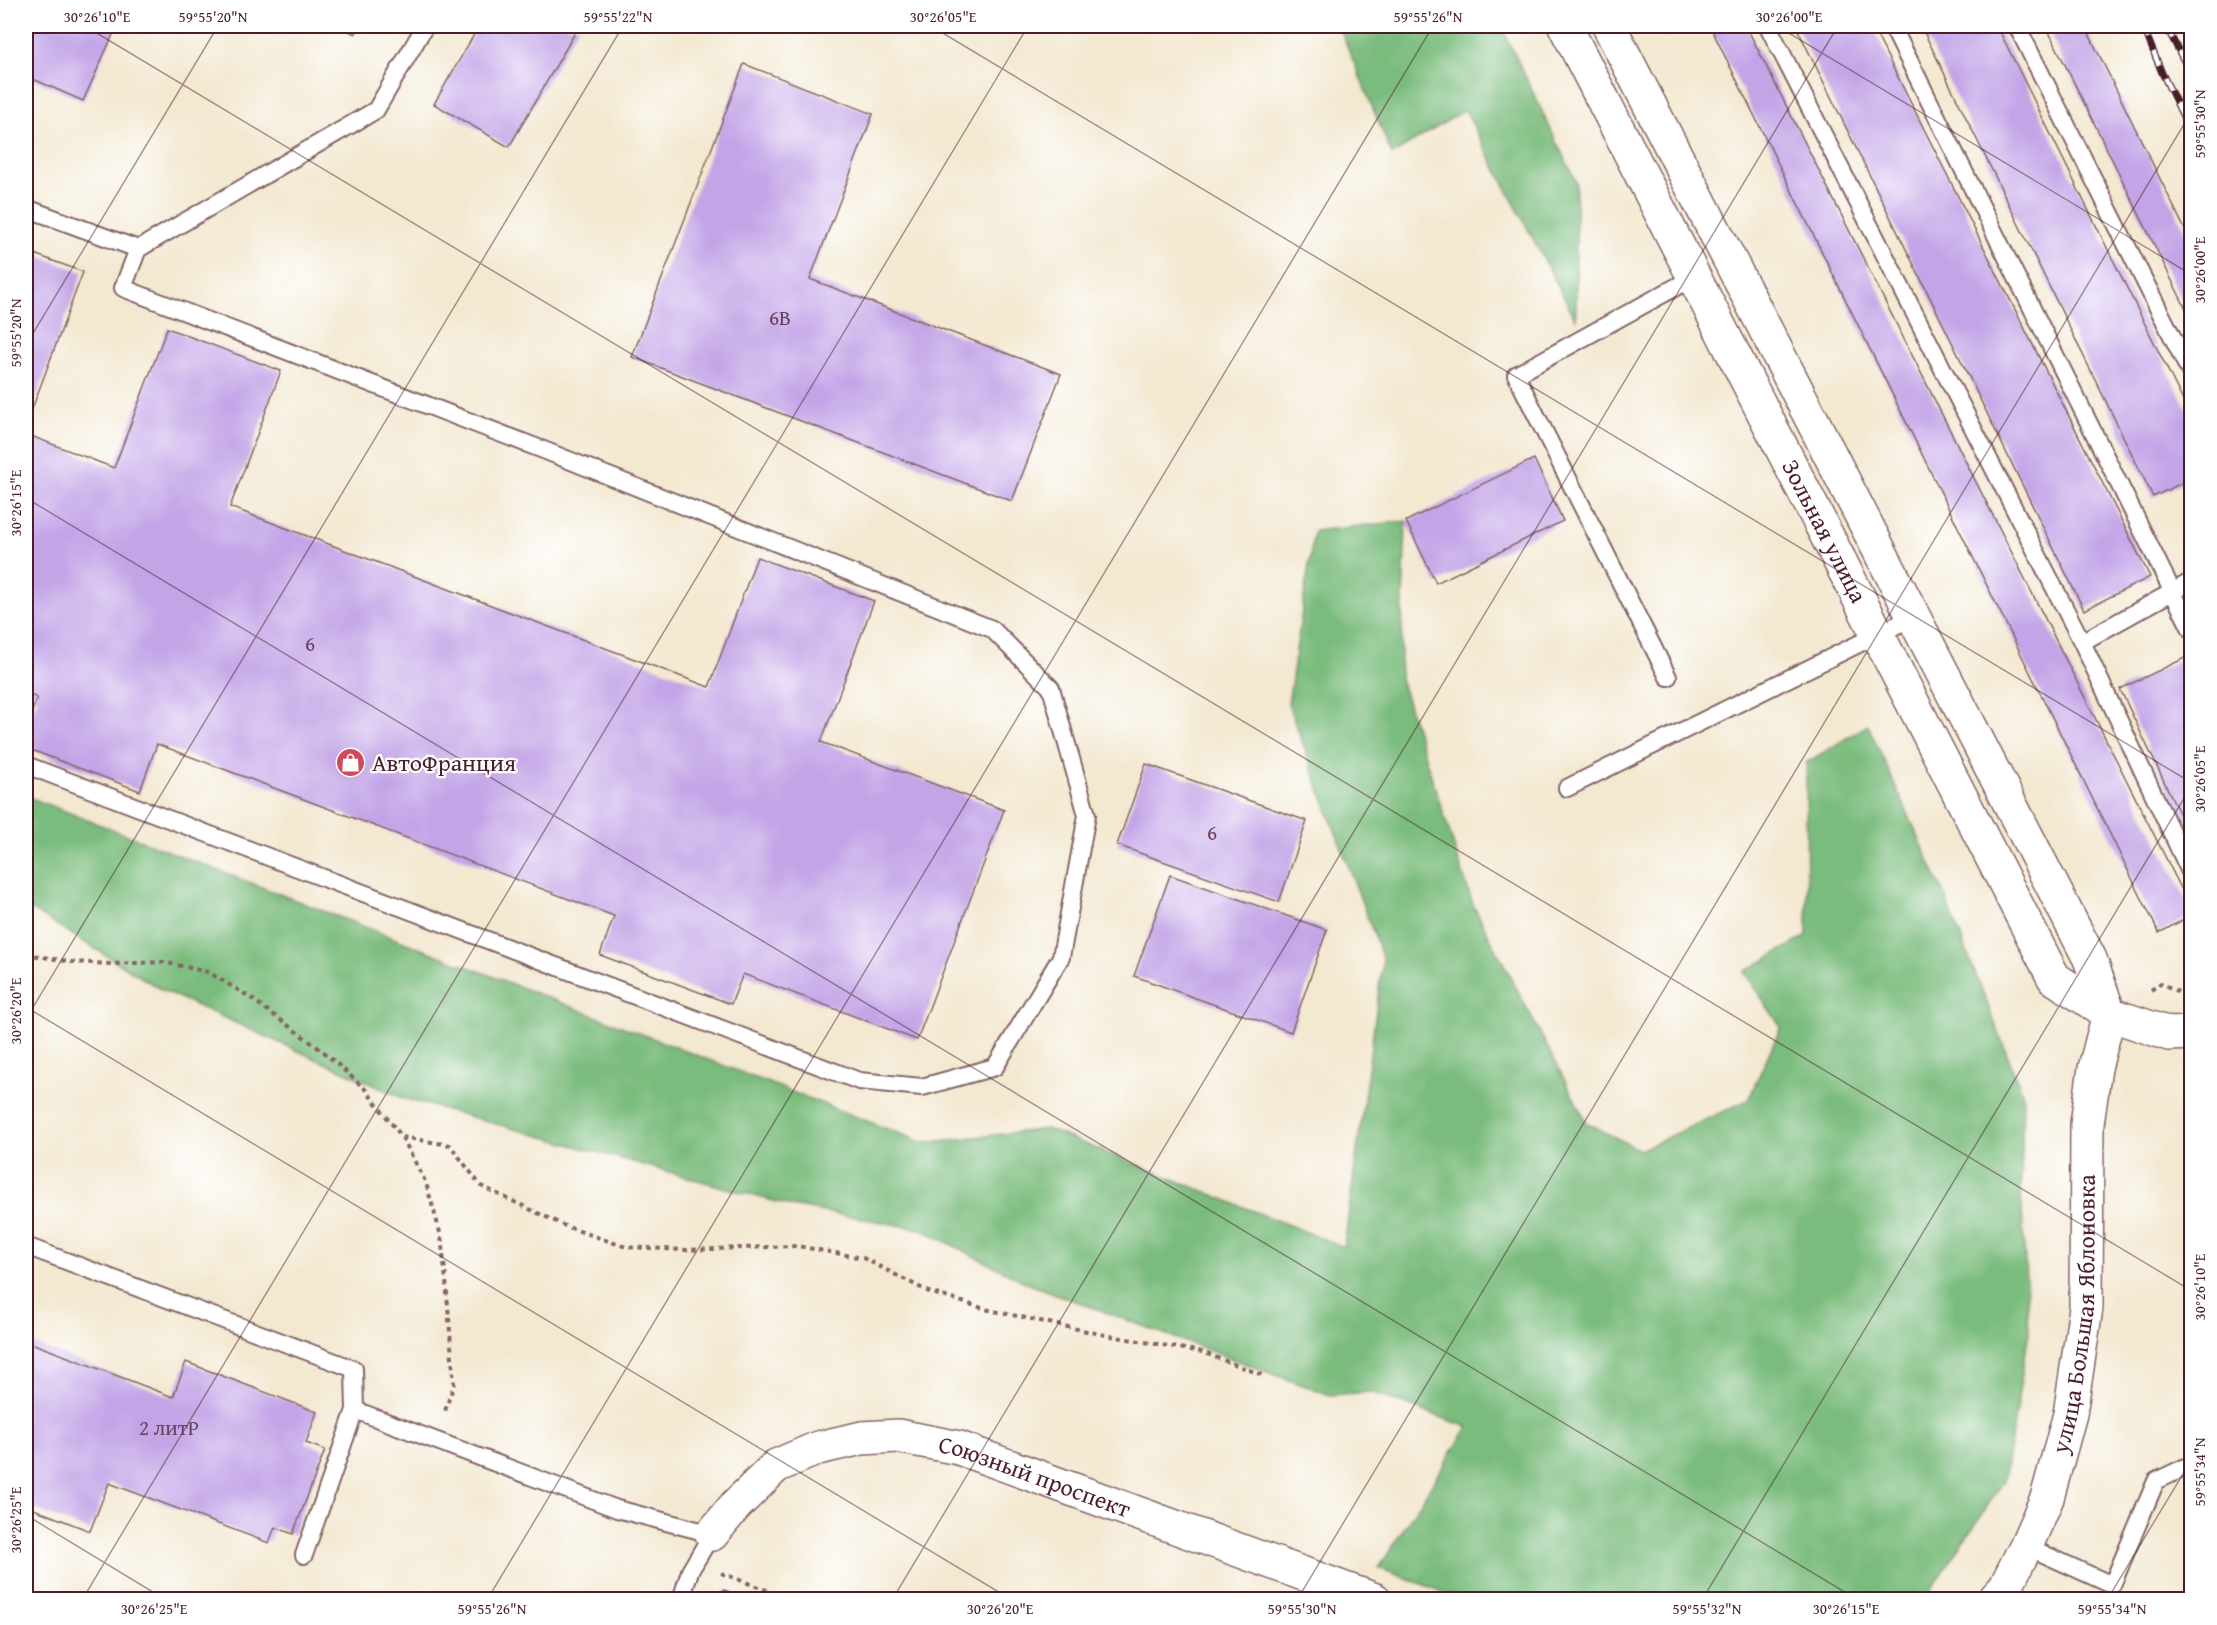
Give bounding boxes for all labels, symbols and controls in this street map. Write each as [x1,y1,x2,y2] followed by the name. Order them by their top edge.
[64,6,131,27] text: 30°26'10"E
[179,6,248,27] text: 59°55'20"N
[584,6,653,27] text: 59°55'22"N
[910,6,977,27] text: 30°26'05"E
[1394,6,1463,27] text: 59°55'26"N
[1756,6,1823,27] text: 30°26'00"E
[2189,89,2210,158] text: 59°55'30"N
[2189,236,2210,303] text: 30°26'00"E
[5,298,26,367] text: 59°55'20"N
[769,302,791,333] house number: 6В
[1774,453,1877,609] street label: Зольная улица
[5,469,26,536] text: 30°26'15"E
[305,628,315,659] house number: 6
[372,745,516,780] place label: АвтоФранция
[2189,745,2210,812] text: 30°26'05"E
[335,747,367,779] shop icon: АвтоФранция
[1207,817,1217,848] house number: 6
[5,977,26,1044] text: 30°26'20"E
[2042,1174,2104,1458] street label: улица Большая Яблоновка
[2189,1253,2210,1320] text: 30°26'10"E
[139,1412,199,1443] house number: 2 литР
[936,1426,1136,1526] street label: Союзный проспект
[2189,1437,2210,1506] text: 59°55'34"N
[5,1486,26,1553] text: 30°26'25"E
[121,1598,188,1619] text: 30°26'25"E
[458,1598,527,1619] text: 59°55'26"N
[967,1598,1034,1619] text: 30°26'20"E
[1268,1598,1337,1619] text: 59°55'30"N
[1673,1598,1742,1619] text: 59°55'32"N
[1813,1598,1880,1619] text: 30°26'15"E
[2078,1598,2147,1619] text: 59°55'34"N

